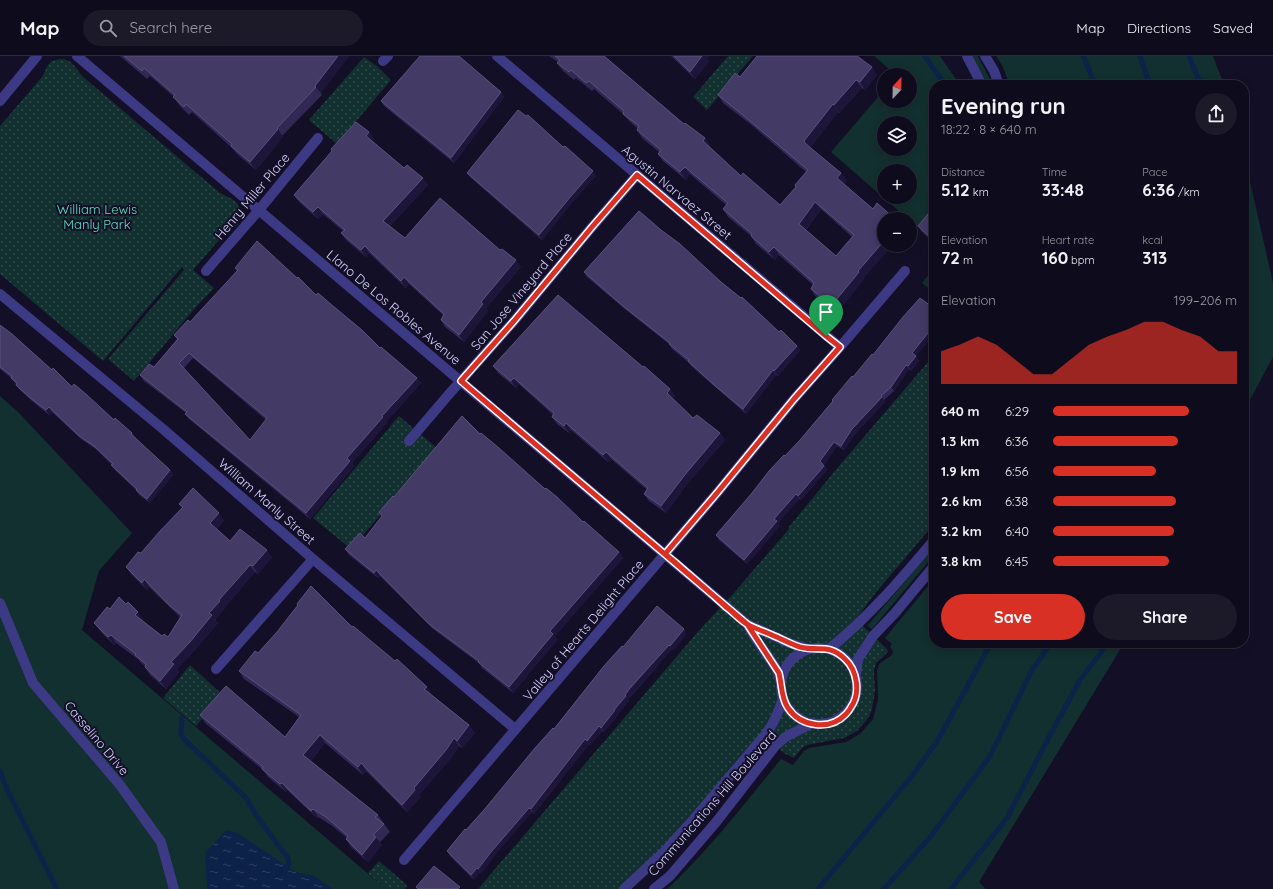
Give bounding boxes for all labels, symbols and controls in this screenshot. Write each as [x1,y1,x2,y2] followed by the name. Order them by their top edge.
[83,10,363,46] search box
[20,16,59,40] text: Map
[97,17,119,39] icon: search
[129,18,212,37] text: Search here
[1076,19,1105,37] text: Map
[1127,19,1191,37] text: Directions
[1213,19,1253,37] text: Saved
[877,68,917,108] north arrow
[877,68,917,252] map controls
[941,92,1066,120] text: Evening run
[1195,93,1237,135] button: share
[877,116,917,156] button: layers
[941,121,1037,137] text: 18:22 · 8 × 640 m
[619,141,735,243] street label: Agustin Narvaez Street
[211,149,293,243] street label: Henry Miller Place
[877,164,917,204] button: +
[941,165,985,179] text: Distance
[1042,165,1067,179] text: Time
[1142,165,1167,179] text: Pace
[941,179,970,200] text: 5.12
[1042,179,1084,200] text: 33:48
[1142,179,1175,200] text: 6:36
[970,185,989,199] text: km
[1175,185,1200,199] text: /km
[57,201,137,232] park label: William Lewis Manly Park
[877,212,917,252] button: −
[467,229,575,353] street label: San Jose Vineyard Place
[941,233,987,247] text: Elevation
[1042,233,1094,247] text: Heart rate
[1142,233,1163,247] text: kcal
[324,246,464,368] street label: Llano De Los Robles Avenue
[941,247,960,268] text: 72
[1042,247,1068,268] text: 160
[1142,247,1167,268] text: 313
[960,253,973,267] text: m
[1068,253,1094,267] text: bpm
[941,292,996,308] text: Elevation
[1174,292,1237,308] text: 199–206 m
[809,295,843,336] pin
[815,301,837,323] icon: arrive
[941,403,979,419] text: 640 m
[1005,403,1029,419] text: 6:29
[941,433,979,449] text: 1.3 km
[1005,433,1028,449] text: 6:36
[215,455,319,547] street label: William Manly Street
[941,463,980,479] text: 1.9 km
[1005,463,1029,479] text: 6:56
[941,493,982,509] text: 2.6 km
[1005,493,1028,509] text: 6:38
[941,523,982,539] text: 3.2 km
[1005,523,1029,539] text: 6:40
[941,553,981,569] text: 3.8 km
[1005,553,1028,569] text: 6:45
[519,556,647,704] street label: Valley of Hearts Delight Place
[941,594,1085,640] button: Save
[1093,594,1237,640] button: Share
[61,698,133,778] street label: Casselino Drive
[644,727,780,879] street label: Communications Hill Boulevard

